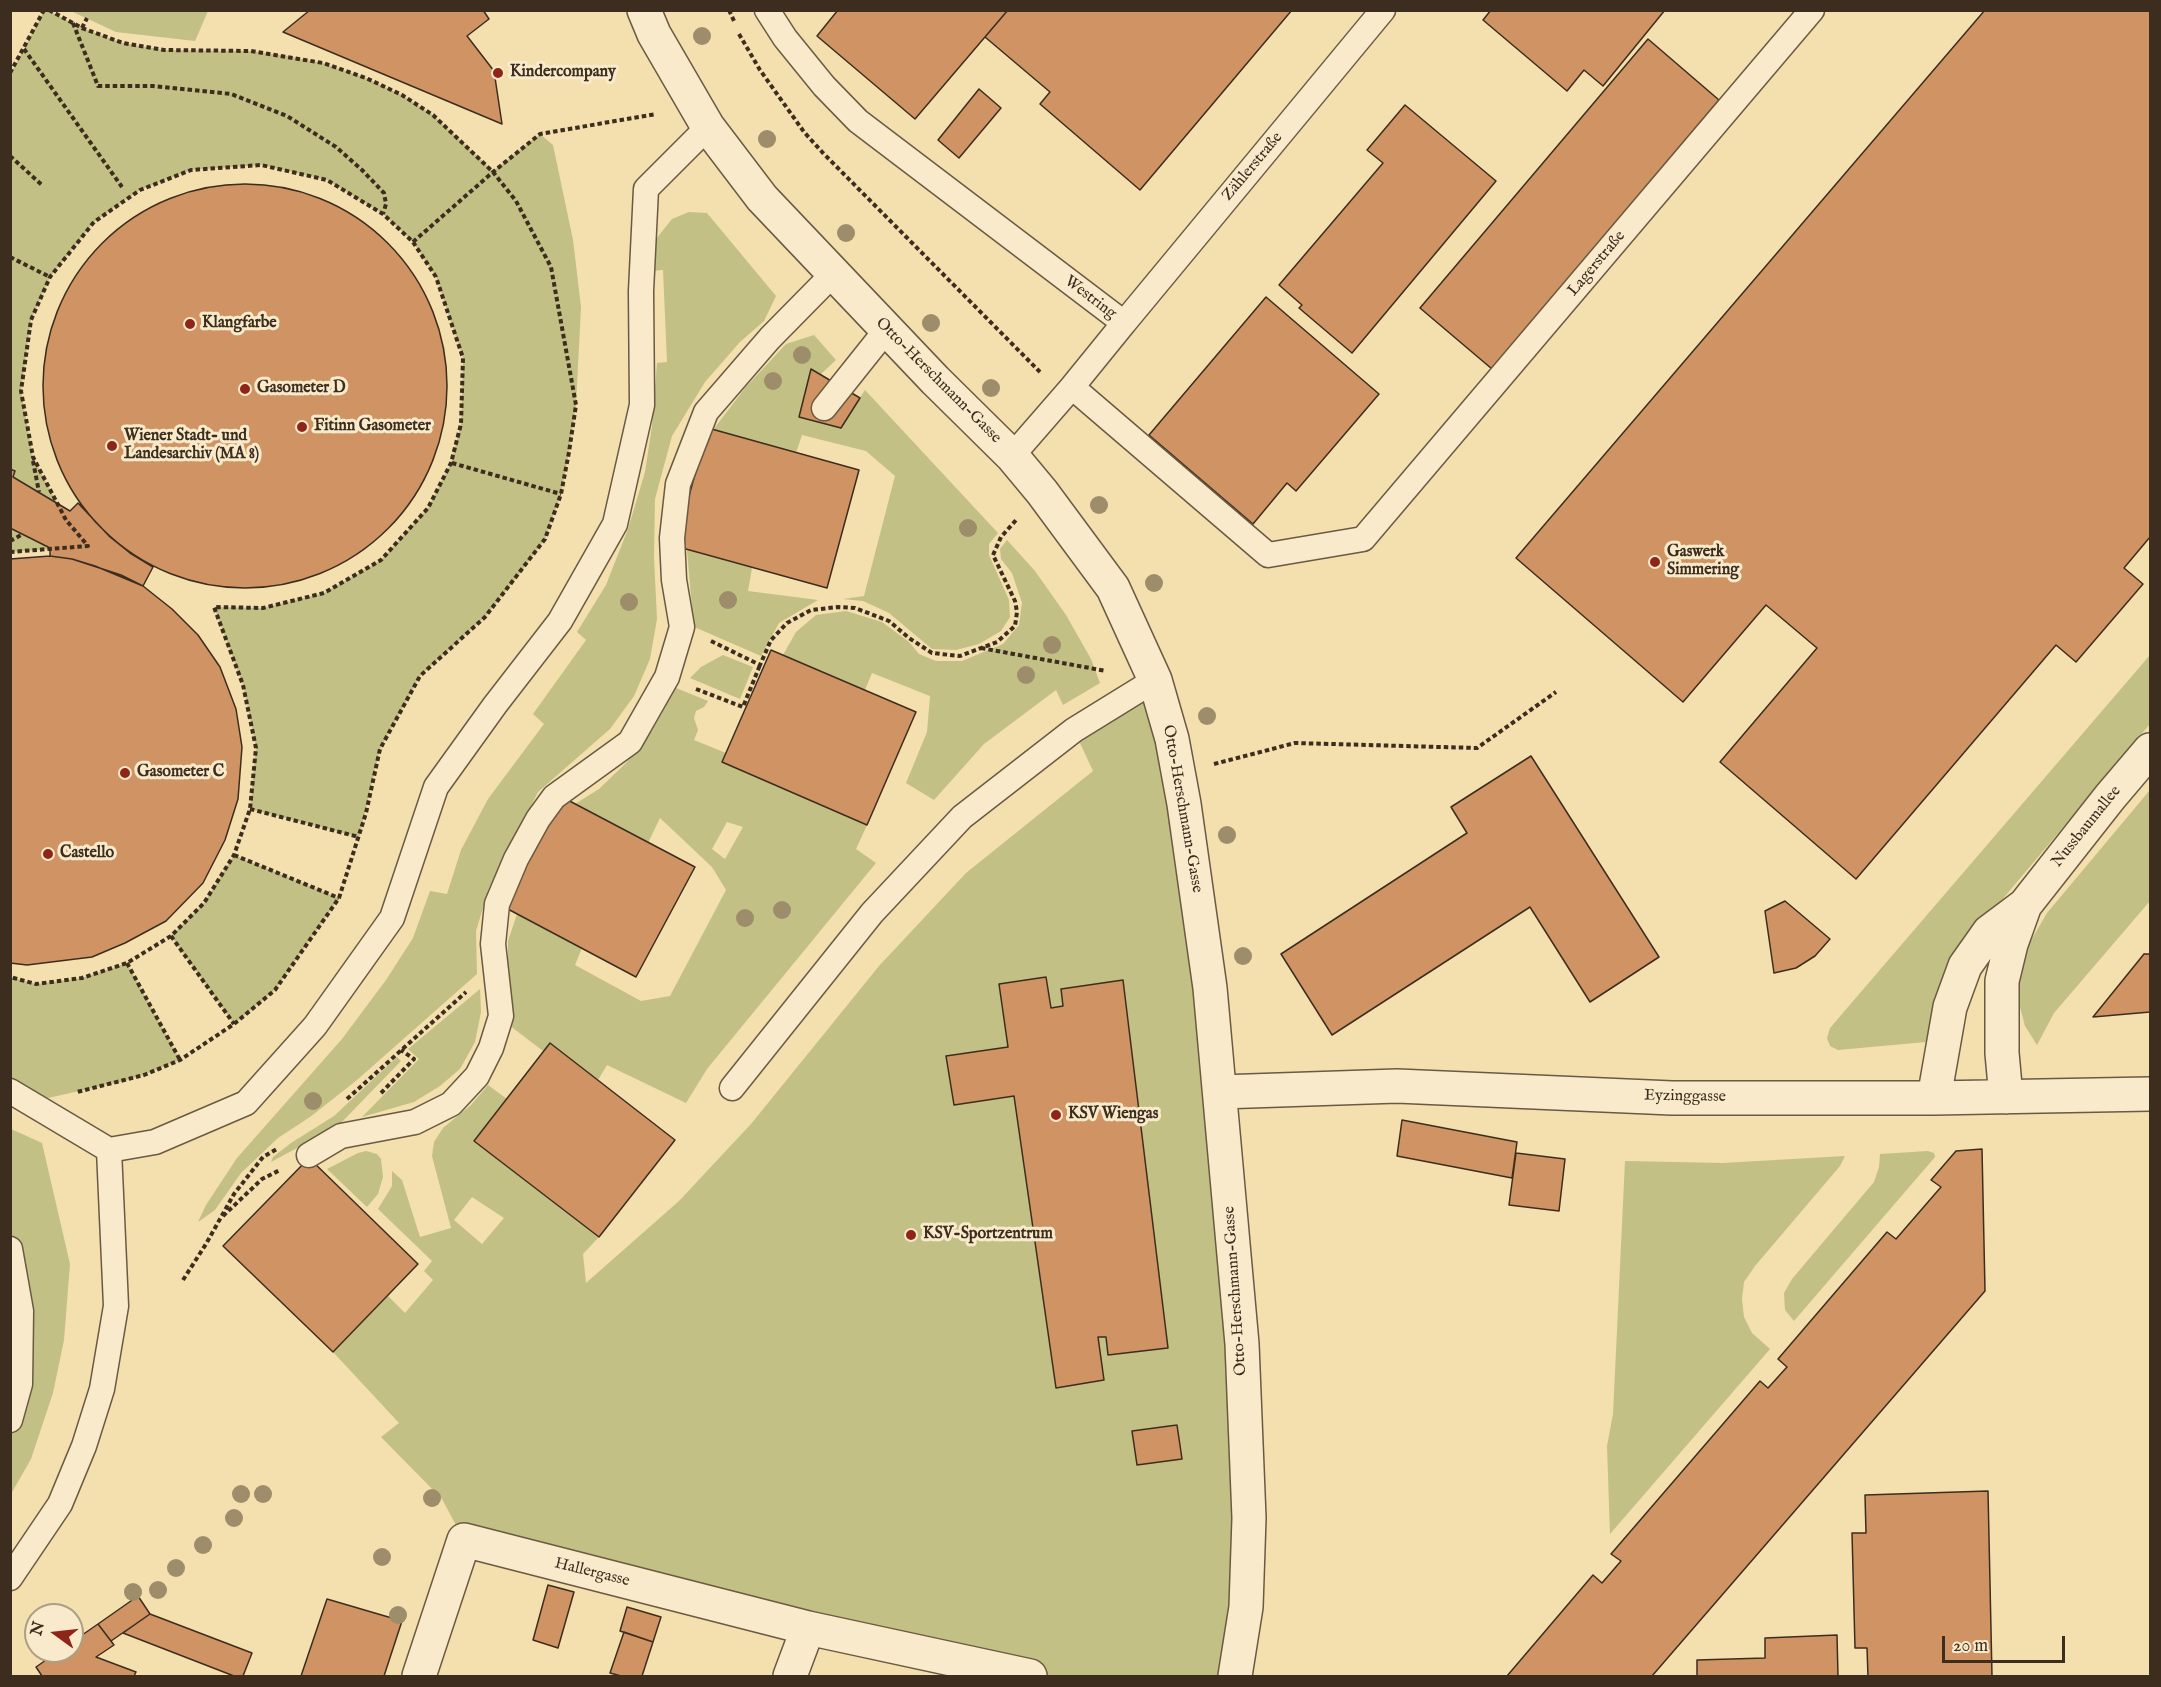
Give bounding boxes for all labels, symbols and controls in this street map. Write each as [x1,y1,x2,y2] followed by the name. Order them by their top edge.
[510,63,616,83] place label: Kindercompany
[491,66,505,80] marker: Kindercompany
[1219,129,1287,205] street label: Zählerstraße
[1564,227,1630,301] street label: Lagerstraße
[1060,272,1120,324] street label: Westring
[202,314,277,334] place label: Klangfarbe
[871,314,1005,448] street label: Otto-Herschmann-Gasse
[183,317,197,331] marker: Klangfarbe
[257,379,346,399] place label: Gasometer D
[238,382,252,396] marker: Gasometer D
[314,417,431,437] place label: Fitinn Gasometer
[295,420,309,434] marker: Fitinn Gasometer
[124,427,259,465] place label: Wiener Stadt- und Landesarchiv (MA 8)
[105,439,119,453] marker: Wiener Stadt- und Landesarchiv (MA 8)
[1667,543,1739,581] place label: Gaswerk Simmering
[1648,555,1662,569] marker: Gaswerk Simmering
[1158,724,1206,894] street label: Otto-Herschmann-Gasse
[137,763,224,783] place label: Gasometer C
[118,766,132,780] marker: Gasometer C
[2048,782,2126,872] street label: Nussbaumallee
[60,844,114,864] place label: Castello
[41,847,55,861] marker: Castello
[1644,1087,1726,1107] street label: Eyzinggasse
[1068,1105,1158,1125] place label: KSV Wiengas
[1049,1108,1063,1122] marker: KSV Wiengas
[1220,1206,1252,1376] street label: Otto-Herschmann-Gasse
[923,1225,1053,1245] place label: KSV-Sportzentrum
[904,1228,918,1242] marker: KSV-Sportzentrum
[552,1554,632,1592] street label: Hallergasse
[24,1603,84,1663] north arrow
[27,1620,50,1638] text: N
[1945,1624,2068,1662] scale bar
[1953,1635,1988,1658] text: 20 m

